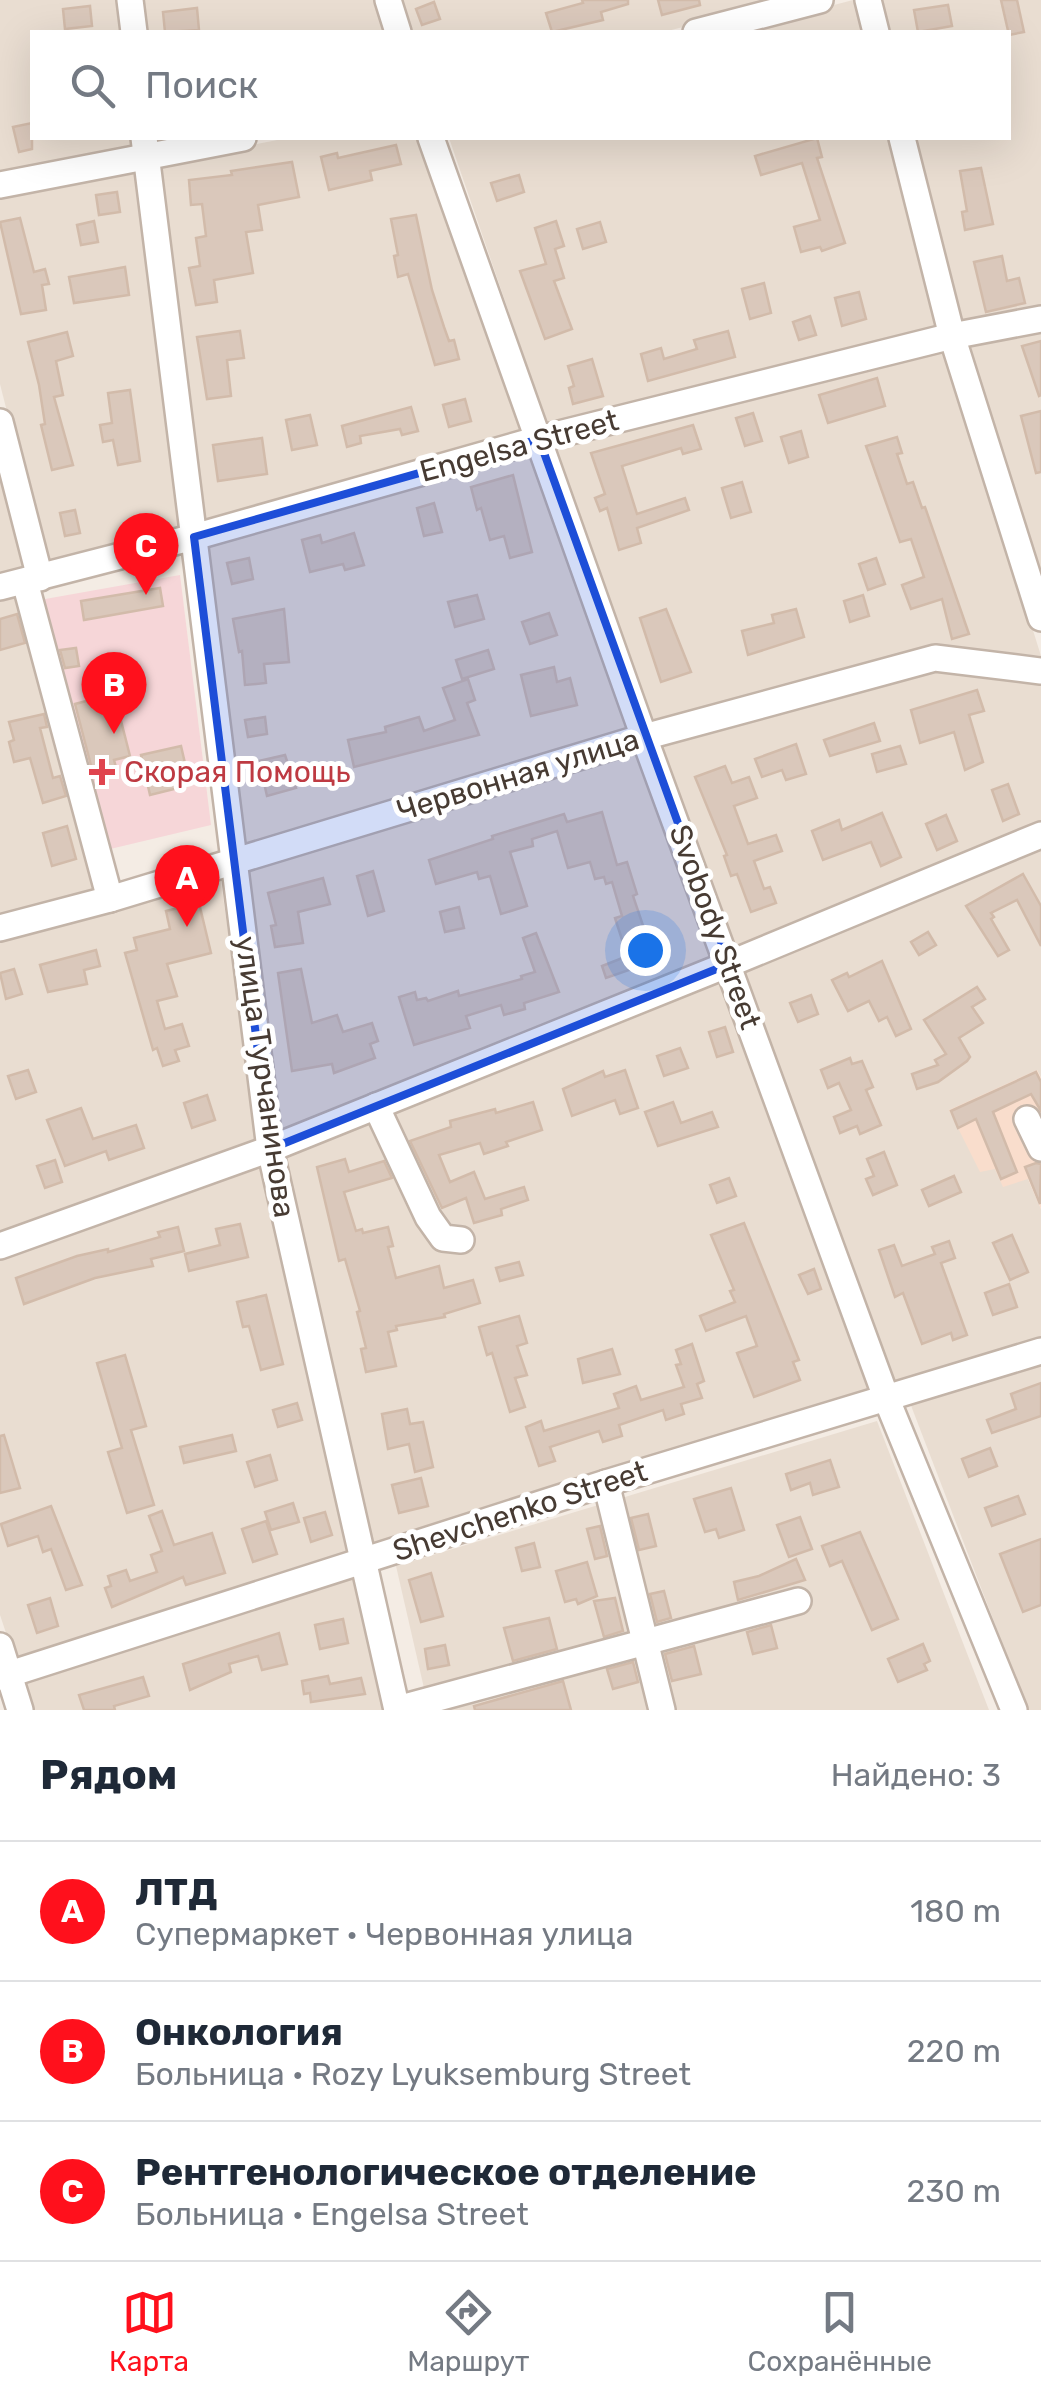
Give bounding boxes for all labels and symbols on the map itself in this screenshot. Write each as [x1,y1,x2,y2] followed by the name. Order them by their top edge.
[416,402,623,490] street label: Engelsa Street
[114,512,178,595] pin: C
[82,652,146,734] pin: B
[393,721,643,829] street label: Червонная улица
[124,754,350,790] place label: Скорая Помощь
[89,759,115,785] marker: Скорая Помощь
[661,820,769,1034] street label: Svobody Street
[154,844,220,927] pin: A
[620,925,671,976] your location
[227,934,303,1220] street label: улица Турчанинова
[388,1453,652,1569] street label: Shevchenko Street

